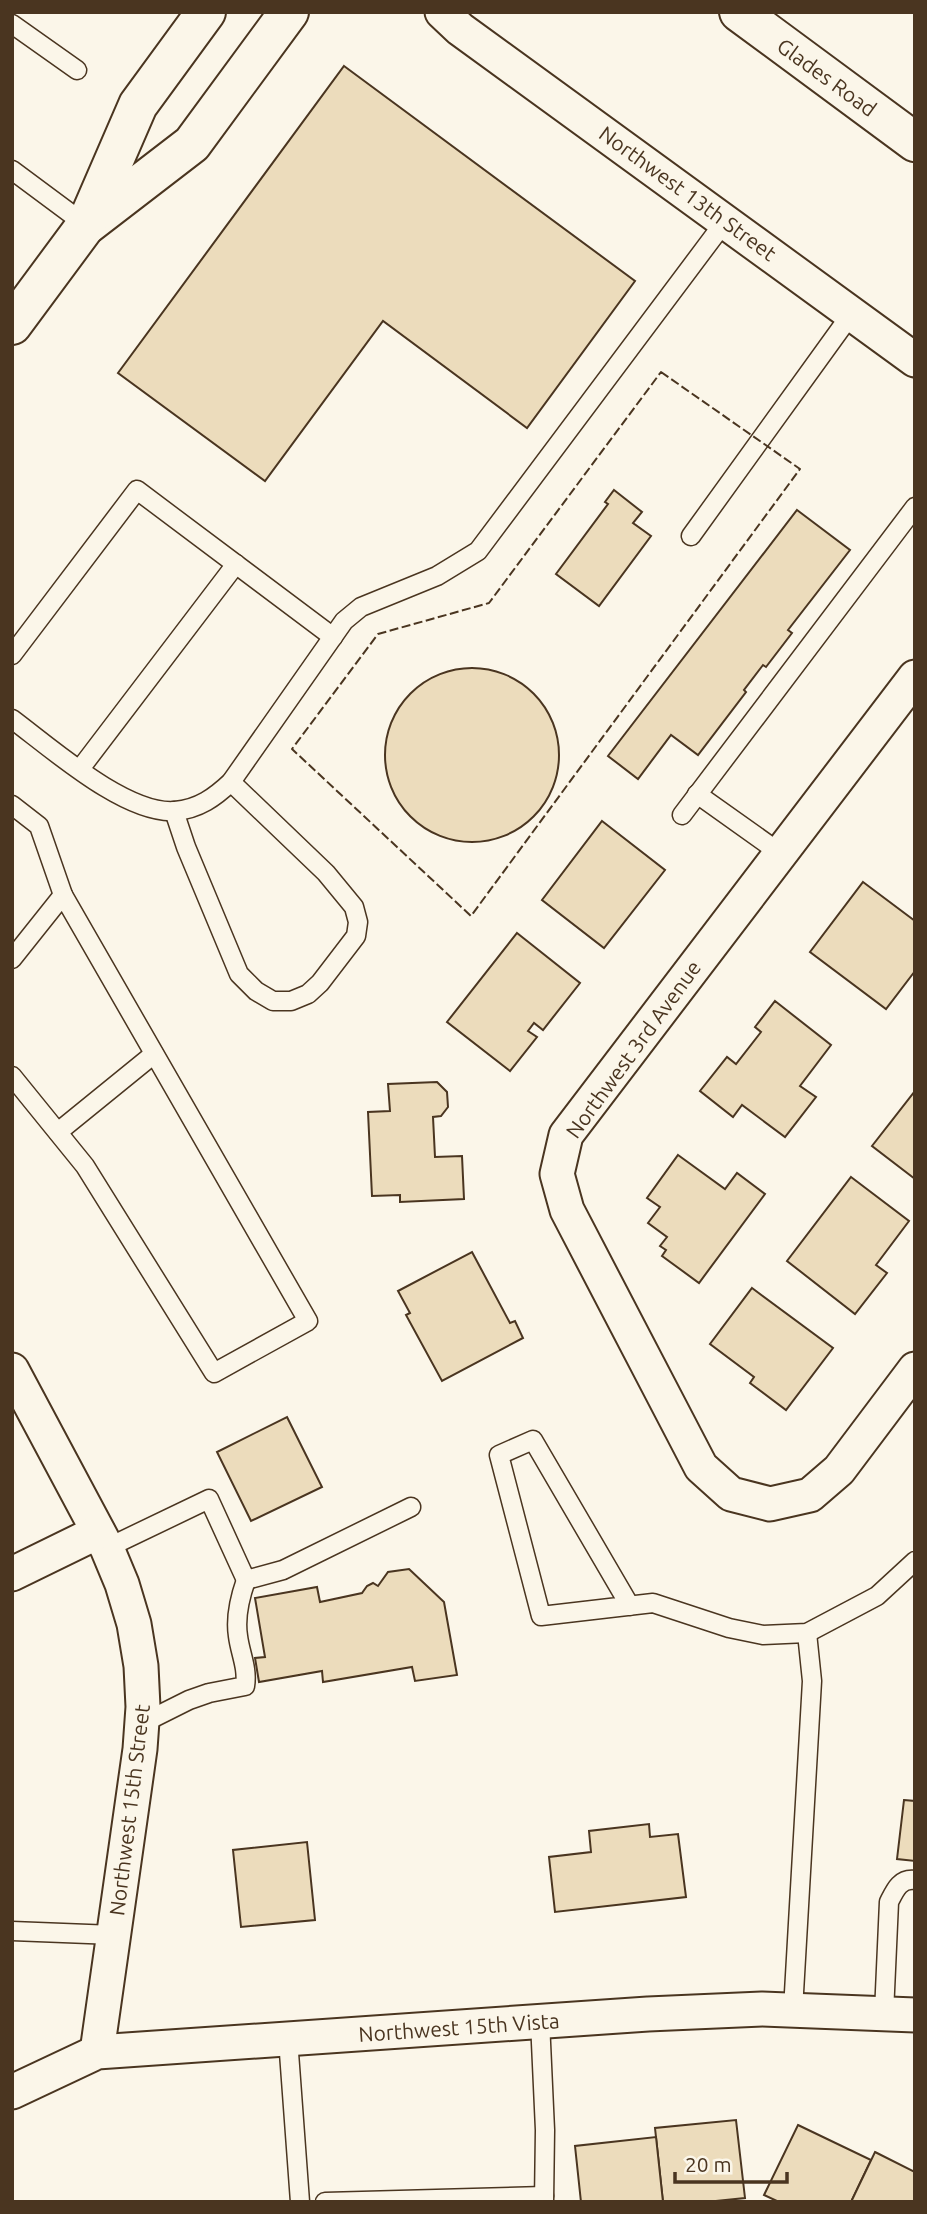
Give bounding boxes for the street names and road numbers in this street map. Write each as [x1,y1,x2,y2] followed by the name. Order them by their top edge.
[773,33,881,121] street label: Glades Road
[595,121,781,265] street label: Northwest 13th Street
[561,956,705,1142] street label: Northwest 3rd Avenue
[104,1703,154,1917] street label: Northwest 15th Street
[358,2008,560,2046] street label: Northwest 15th Vista

